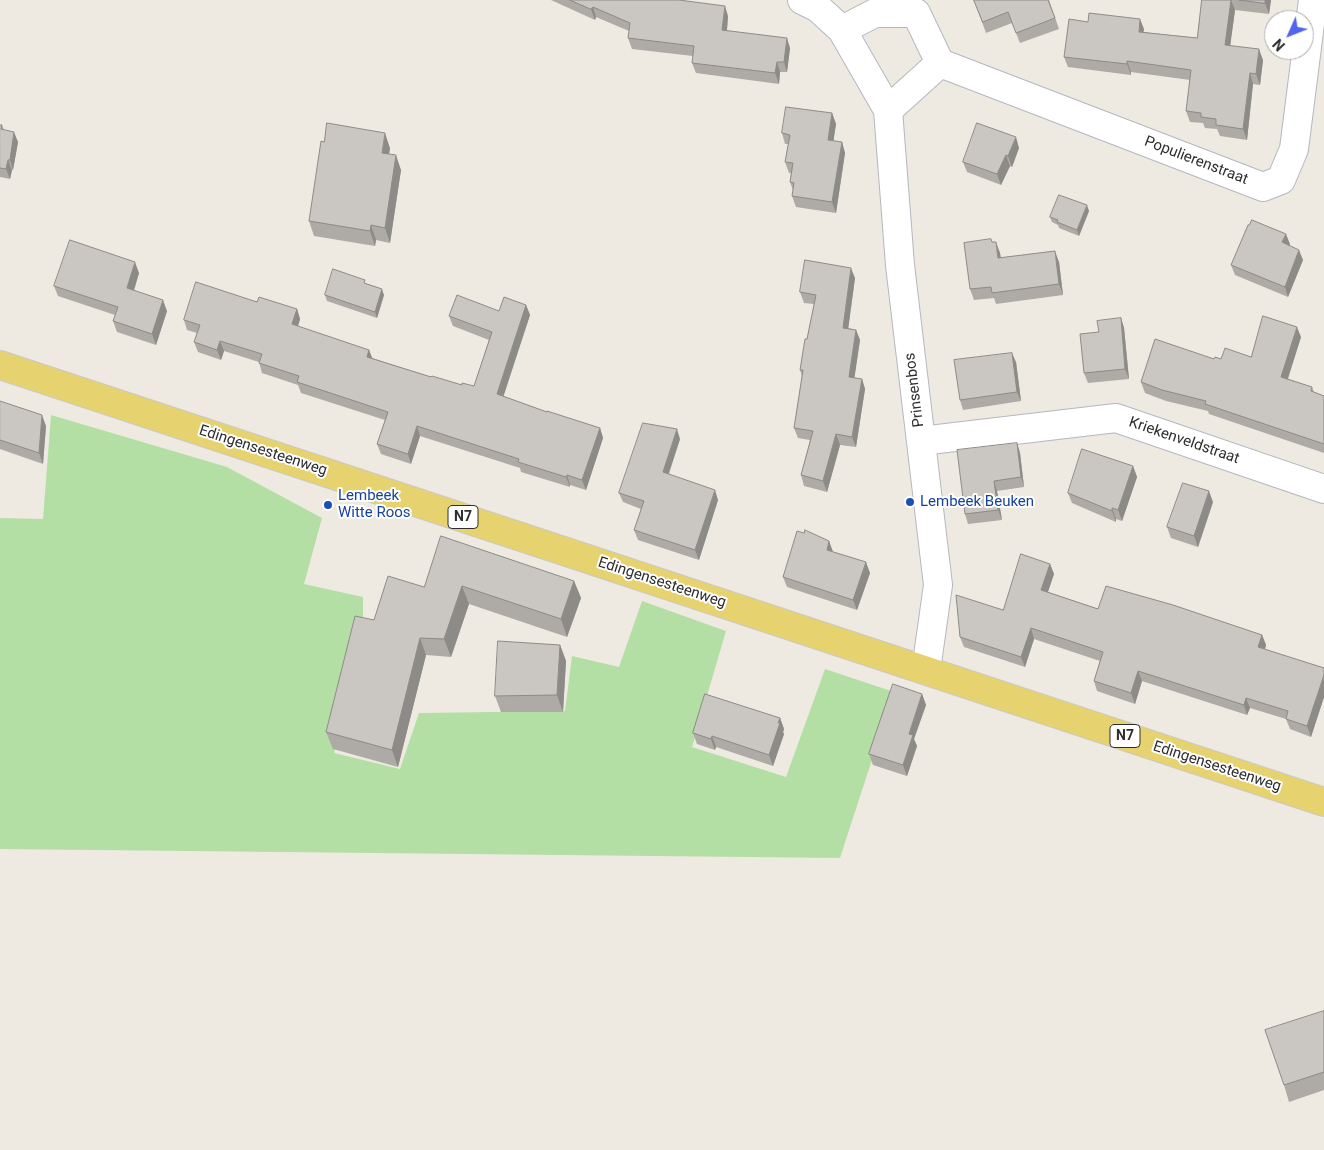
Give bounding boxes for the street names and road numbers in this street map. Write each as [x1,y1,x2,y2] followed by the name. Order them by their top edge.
[1142,133,1250,189] street label: Populierenstraat
[901,352,929,428] street label: Prinsenbos
[1126,414,1242,468] street label: Kriekenveldstraat
[197,422,329,480] street label: Edingensesteenweg
[448,506,478,528] road number: N7
[596,554,728,612] street label: Edingensesteenweg
[1110,724,1140,748] road number: N7
[1151,738,1283,796] street label: Edingensesteenweg

